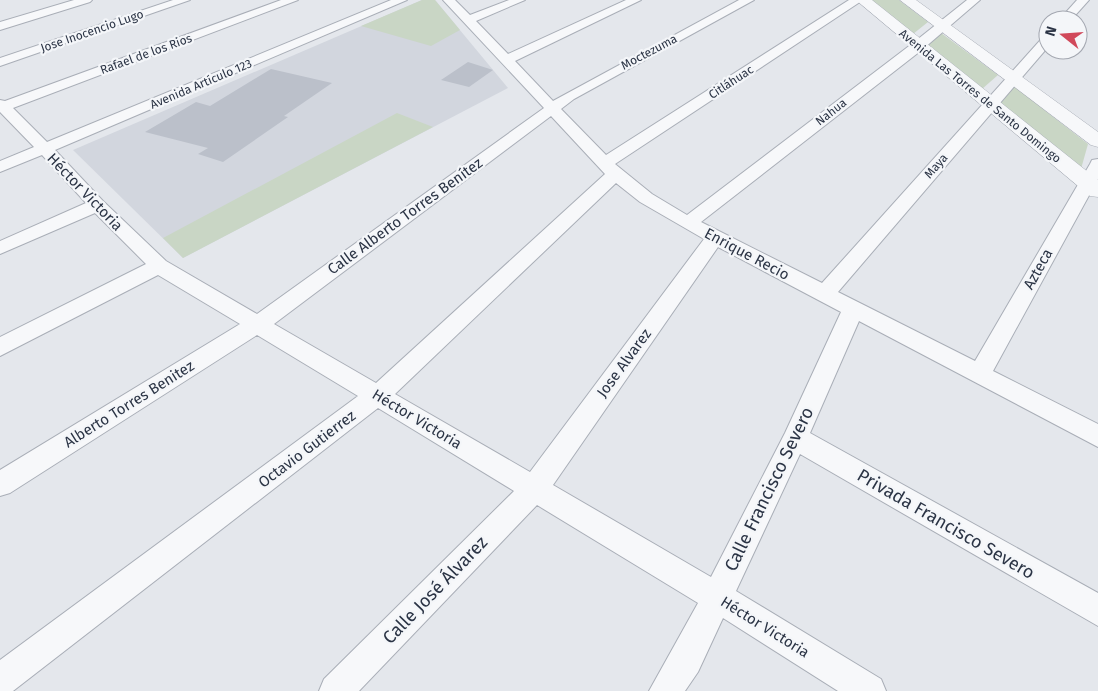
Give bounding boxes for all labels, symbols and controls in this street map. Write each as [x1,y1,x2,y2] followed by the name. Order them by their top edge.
[39,7,145,55] street label: Jose Inocencio Lugo
[1038,10,1088,60] north arrow
[1042,24,1061,38] text: N
[896,26,1064,166] street label: Avenida Las Torres de Santo Domingo
[98,31,194,77] street label: Rafael de los Rios
[619,31,679,73] street label: Moctezuma
[148,56,254,112] street label: Avenida Artículo 123
[706,62,756,102] street label: Citláhuac
[813,96,849,128] street label: Nahua
[43,149,127,235] street label: Héctor Victoria
[922,151,950,181] street label: Maya
[324,153,486,278] street label: Calle Alberto Torres Benítez
[701,224,793,284] street label: Enrique Recio
[1020,246,1056,292] street label: Azteca
[593,325,655,401] street label: Jose Alvarez
[61,356,198,451] street label: Alberto Torres Benitez
[369,385,465,453] street label: Héctor Victoria
[720,403,818,575] street label: Calle Francisco Severo
[255,406,359,491] street label: Octavio Gutierrez
[853,464,1039,584] street label: Privada Francisco Severo
[377,531,492,648] street label: Calle José Álvarez
[717,593,813,661] street label: Héctor Victoria

